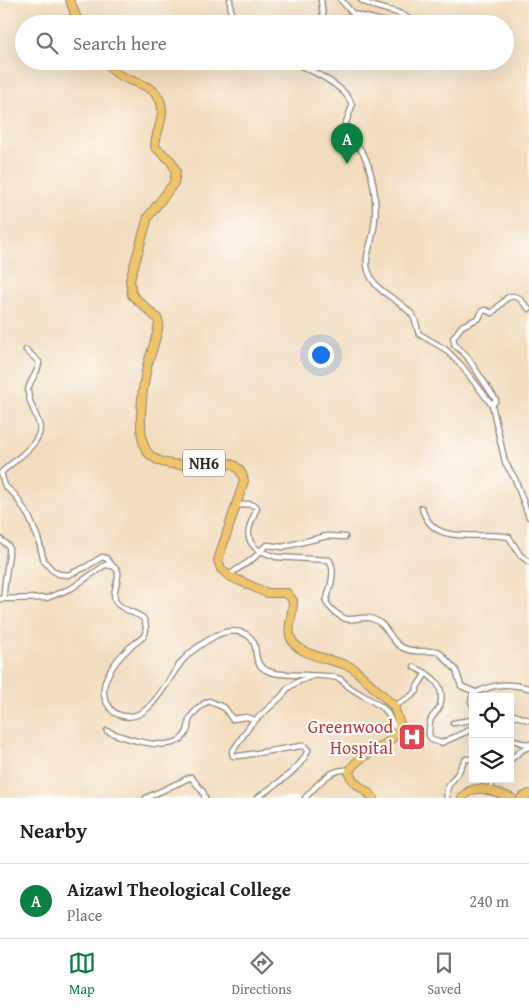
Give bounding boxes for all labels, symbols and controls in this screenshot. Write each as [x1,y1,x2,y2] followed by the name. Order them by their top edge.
[15,15,514,70] search box
[33,29,61,57] icon: search
[73,29,167,57] text: Search here
[331,123,363,164] pin: A
[308,342,334,368] your location
[183,449,225,476] road number: NH6
[469,693,514,783] map controls
[469,693,514,738] button: locate
[308,713,393,761] place label: Greenwood Hospital
[397,722,427,752] hospital icon: Greenwood Hospital
[469,738,514,783] button: layers
[20,815,87,846] text: Nearby
[67,875,291,903] text: Aizawl Theological College
[31,889,41,913] text: A
[469,889,509,913] text: 240 m
[67,903,102,927] text: Place
[68,949,96,999] tab: Map
[231,949,292,999] tab: Directions
[427,949,461,999] tab: Saved

